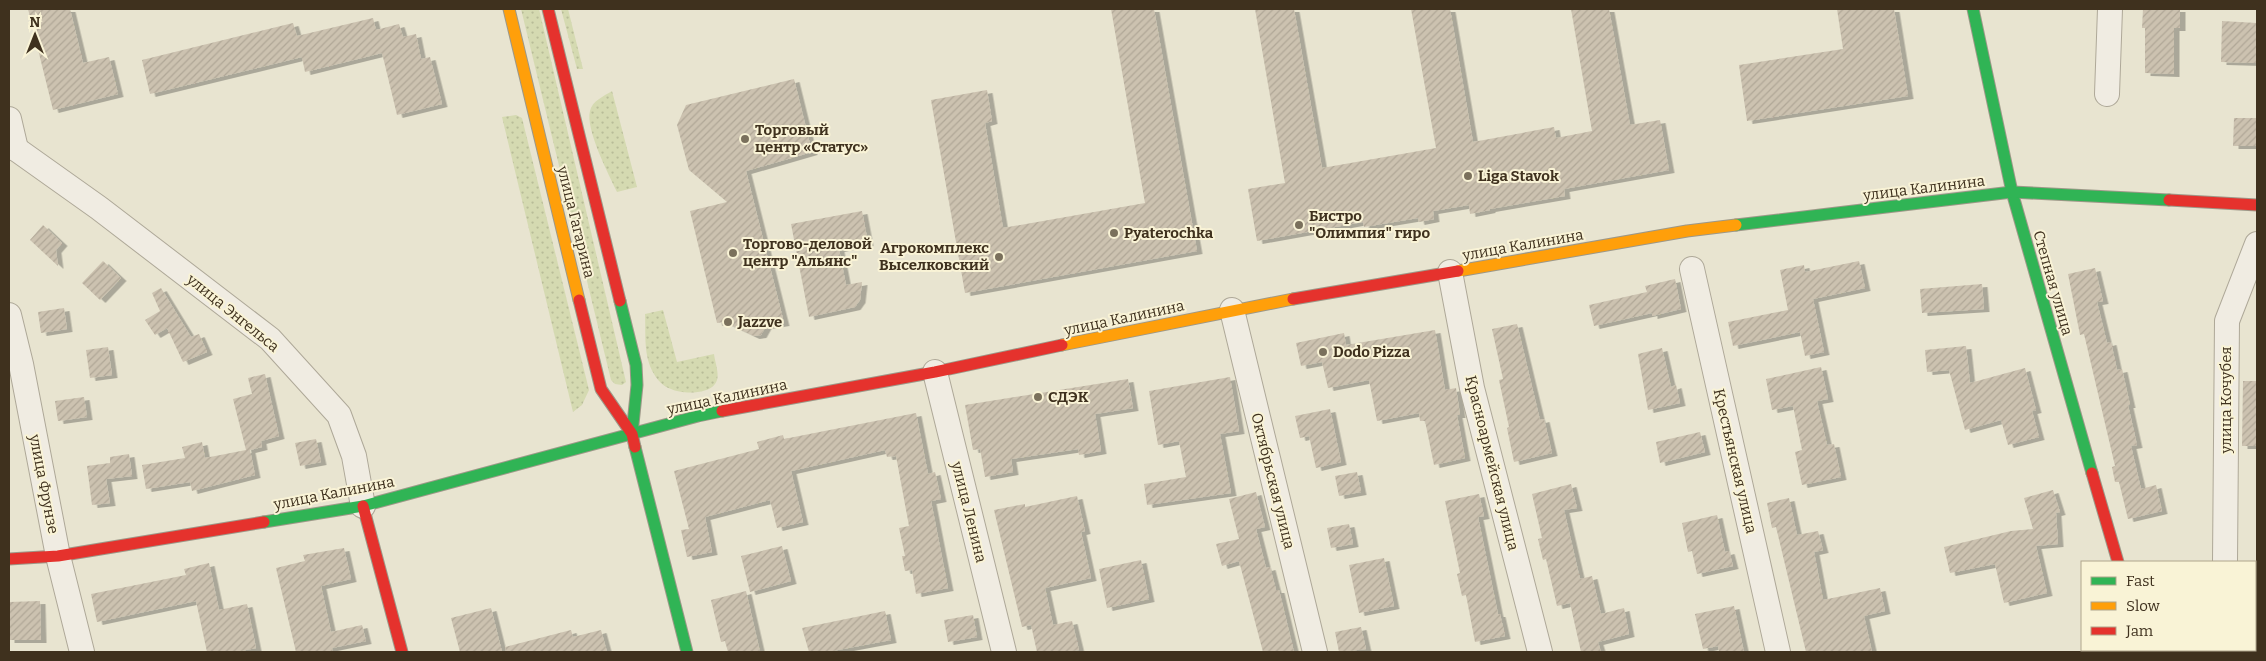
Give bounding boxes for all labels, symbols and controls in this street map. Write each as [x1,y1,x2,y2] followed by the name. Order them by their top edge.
[10,10,60,60] north arrow
[30,14,41,31] text: N
[755,121,868,156] place label: Торговый центр «Статус»
[739,133,751,145] marker: Торговый центр «Статус»
[553,163,599,280] street label: улица Гагарина
[1478,167,1559,185] place label: Liga Stavok
[1462,170,1474,182] marker: Liga Stavok
[1861,172,1986,205] street label: улица Калинина
[1309,207,1430,242] place label: Бистро "Олимпия" гиро
[1293,219,1305,231] marker: Бистро "Олимпия" гиро
[1124,224,1214,242] place label: Pyaterochka
[1460,226,1585,265] street label: улица Калинина
[1108,227,1120,239] marker: Pyaterochka
[2029,228,2077,338] street label: Степная улица
[743,235,872,270] place label: Торгово-деловой центр "Альянс"
[879,239,989,274] place label: Агрокомплекс Выселковский
[727,247,739,259] marker: Торгово-деловой центр "Альянс"
[993,251,1005,263] marker: Агрокомплекс Выселковский
[182,270,283,356] street label: улица Энгельса
[1061,296,1186,340] street label: улица Калинина
[737,313,782,331] place label: Jazzve
[722,316,734,328] marker: Jazzve
[1333,343,1411,361] place label: Dodo Pizza
[1317,346,1329,358] marker: Dodo Pizza
[2217,347,2235,454] street label: улица Кочубея
[1462,374,1522,552] street label: Красноармейская улица
[664,375,789,419] street label: улица Калинина
[1710,387,1760,535] street label: Крестьянская улица
[1048,388,1089,406] place label: СДЭК
[1032,391,1044,403] marker: СДЭК
[1247,411,1299,551] street label: Октябрьская улица
[25,432,62,535] street label: улица Фрунзе
[947,459,990,565] street label: улица Ленина
[271,472,396,514] street label: улица Калинина
[2081,561,2256,651] legend
[2126,572,2155,590] text: Fast
[2126,597,2161,615] text: Slow
[2125,622,2154,640] text: Jam

